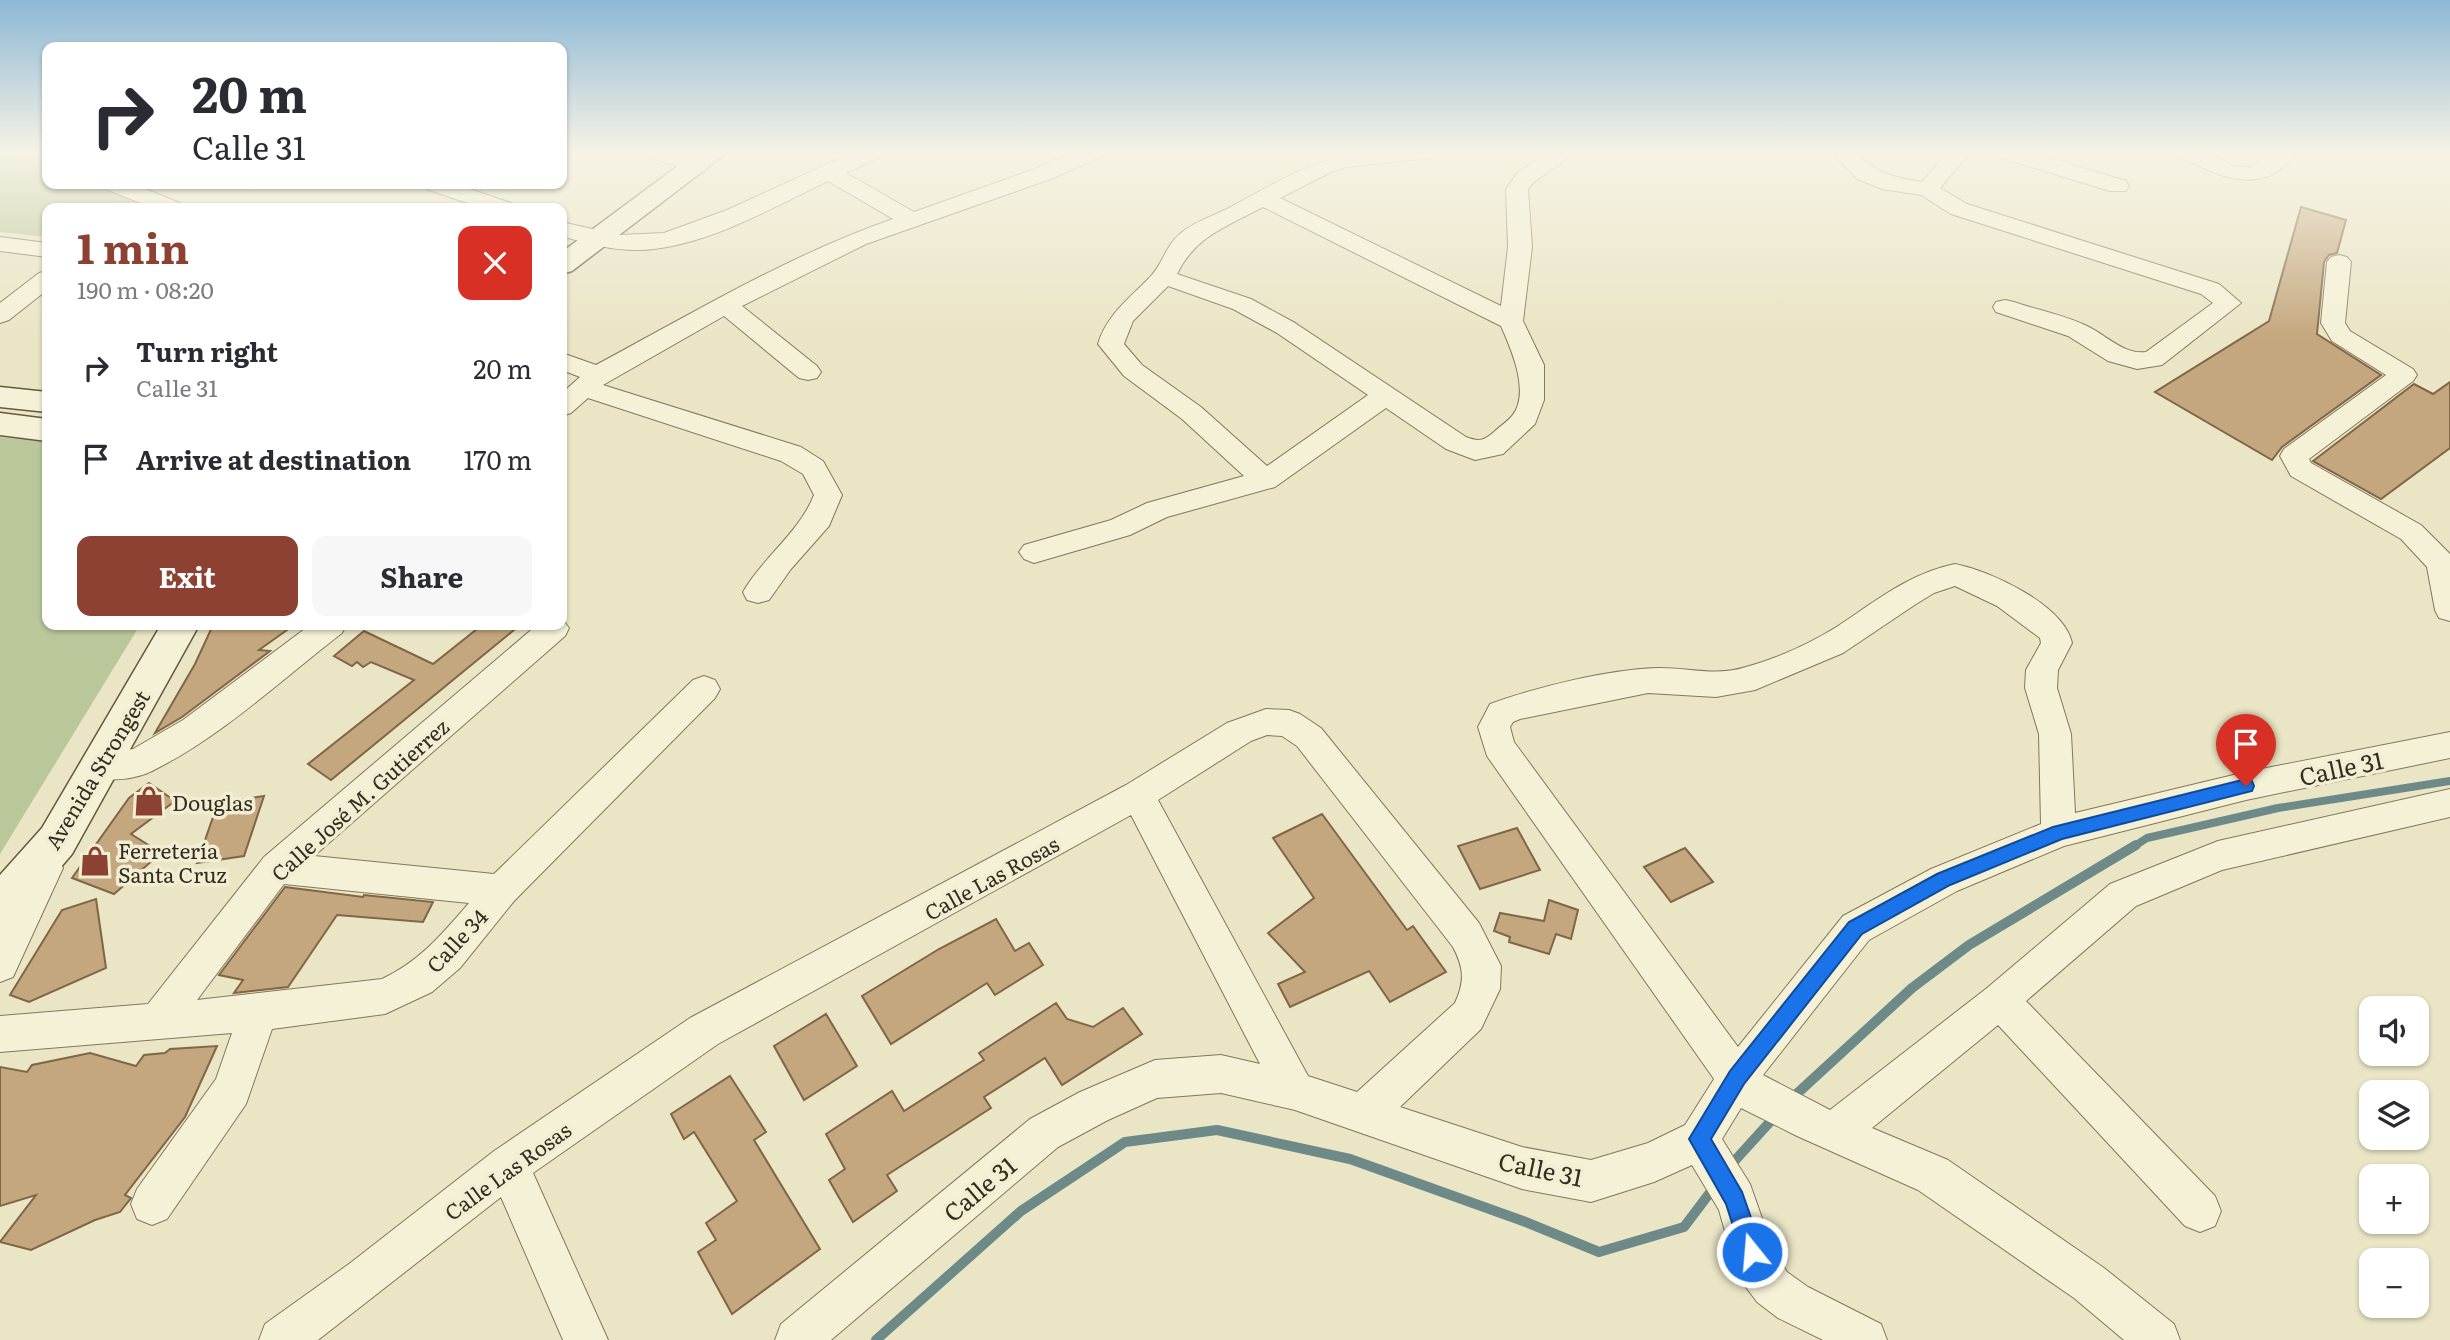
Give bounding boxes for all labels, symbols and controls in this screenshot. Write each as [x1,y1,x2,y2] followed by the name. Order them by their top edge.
[192,55,307,128] text: 20 m
[77,70,168,161] icon: right
[192,122,306,170] text: Calle 31
[77,215,189,277] text: 1 min
[458,226,532,300] button: close
[77,272,214,306] text: 190 m · 08:20
[136,331,278,370] text: Turn right
[473,348,532,387] text: 20 m
[77,349,115,387] icon: right
[136,370,218,404] text: Calle 31
[136,439,411,478] text: Arrive at destination
[464,439,532,478] text: 170 m
[77,440,115,478] icon: arrive
[77,536,298,616] button: Exit
[312,536,532,616] button: Share
[36,683,156,855] street label: Avenida Strongest
[263,711,455,887] street label: Calle José M. Gutierrez
[2216,714,2276,786] pin
[2227,725,2265,763] icon: arrive
[2296,741,2387,793] street label: Calle 31
[132,784,166,818] shop icon: Douglas
[172,786,253,817] place label: Douglas
[918,827,1064,927] street label: Calle Las Rosas
[118,834,227,889] place label: Ferretería Santa Cruz
[78,844,112,878] shop icon: Ferretería Santa Cruz
[418,901,494,979] street label: Calle 34
[2359,996,2429,1318] map controls
[2359,996,2429,1066] button: sound
[2359,1080,2429,1150] button: layers
[437,1113,577,1227] street label: Calle Las Rosas
[1496,1142,1587,1194] street label: Calle 31
[935,1147,1023,1229] street label: Calle 31
[2359,1164,2429,1234] button: +
[1715,1215,1789,1289] position arrow
[2359,1248,2429,1318] button: −

